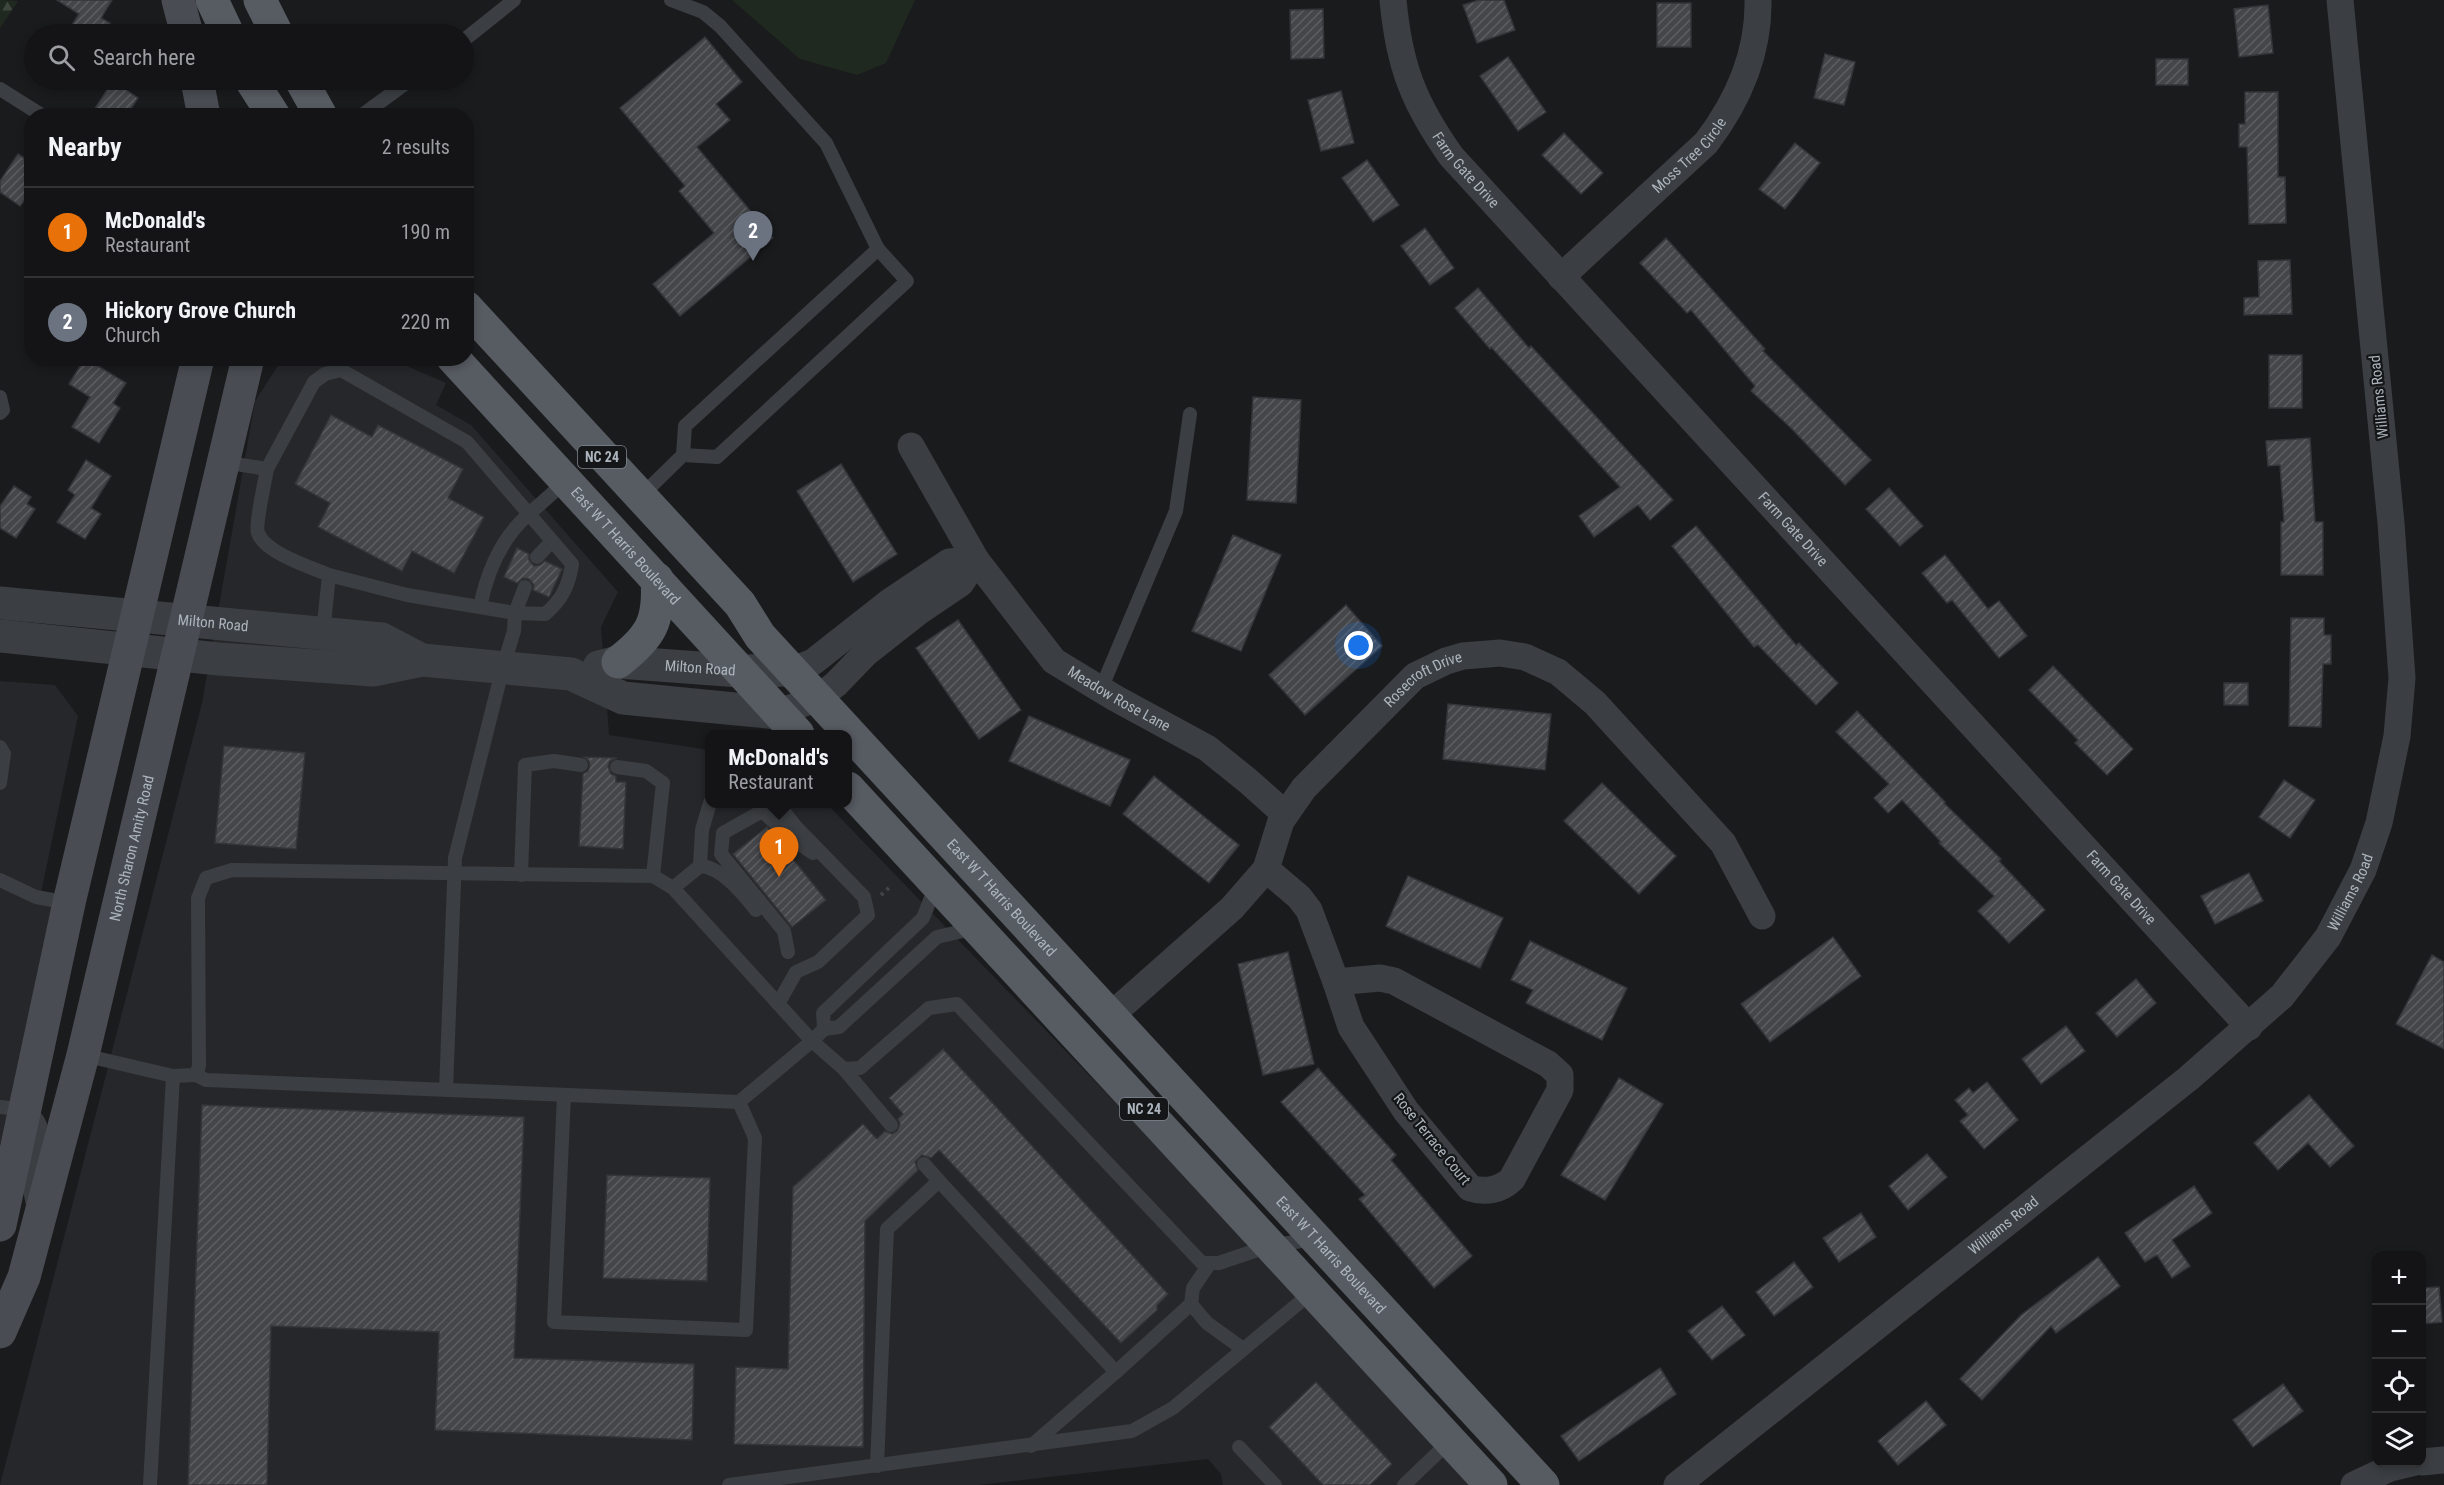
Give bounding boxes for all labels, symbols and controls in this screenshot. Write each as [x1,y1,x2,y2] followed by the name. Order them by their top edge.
[24,24,474,90] search box
[45,41,78,74] icon: search
[93,45,195,70] text: Search here
[1649,114,1730,197] street label: Moss Tree Circle
[1428,129,1503,212] street label: Farm Gate Drive
[48,132,122,162] text: Nearby
[382,135,450,159] text: 2 results
[105,208,205,233] text: McDonald's
[734,212,772,261] pin: 2
[62,220,73,244] text: 1
[401,220,450,244] text: 190 m
[105,233,190,257] text: Restaurant
[105,298,296,323] text: Hickory Grove Church
[62,310,73,334] text: 2
[401,310,450,334] text: 220 m
[105,323,160,347] text: Church
[2366,354,2392,440] street label: Williams Road
[578,446,626,468] road number: NC 24
[567,483,684,608] street label: East W T Harris Boulevard
[1754,488,1831,570] street label: Farm Gate Drive
[177,611,249,635] street label: Milton Road
[1344,631,1373,660] your location
[1380,648,1464,711] street label: Rosecroft Drive
[664,656,736,680] street label: Milton Road
[1064,662,1173,735] street label: Meadow Rose Lane
[705,730,852,808] popup
[728,745,829,770] text: McDonald's
[728,770,813,794] text: Restaurant
[106,774,158,923] street label: North Sharon Amity Road
[760,828,798,877] pin: 1
[943,835,1060,960] street label: East W T Harris Boulevard
[2083,847,2160,928] street label: Farm Gate Drive
[2324,851,2377,934] street label: Williams Road
[1390,1090,1474,1188] street label: Rose Terrace Court
[1120,1098,1168,1120] road number: NC 24
[1965,1192,2042,1259] street label: Williams Road
[1272,1193,1389,1317] street label: East W T Harris Boulevard
[2372,1251,2426,1467] map controls
[2372,1251,2426,1305] button: +
[2372,1305,2426,1359] button: −
[2372,1359,2426,1413] button: locate
[2372,1413,2426,1467] button: layers

